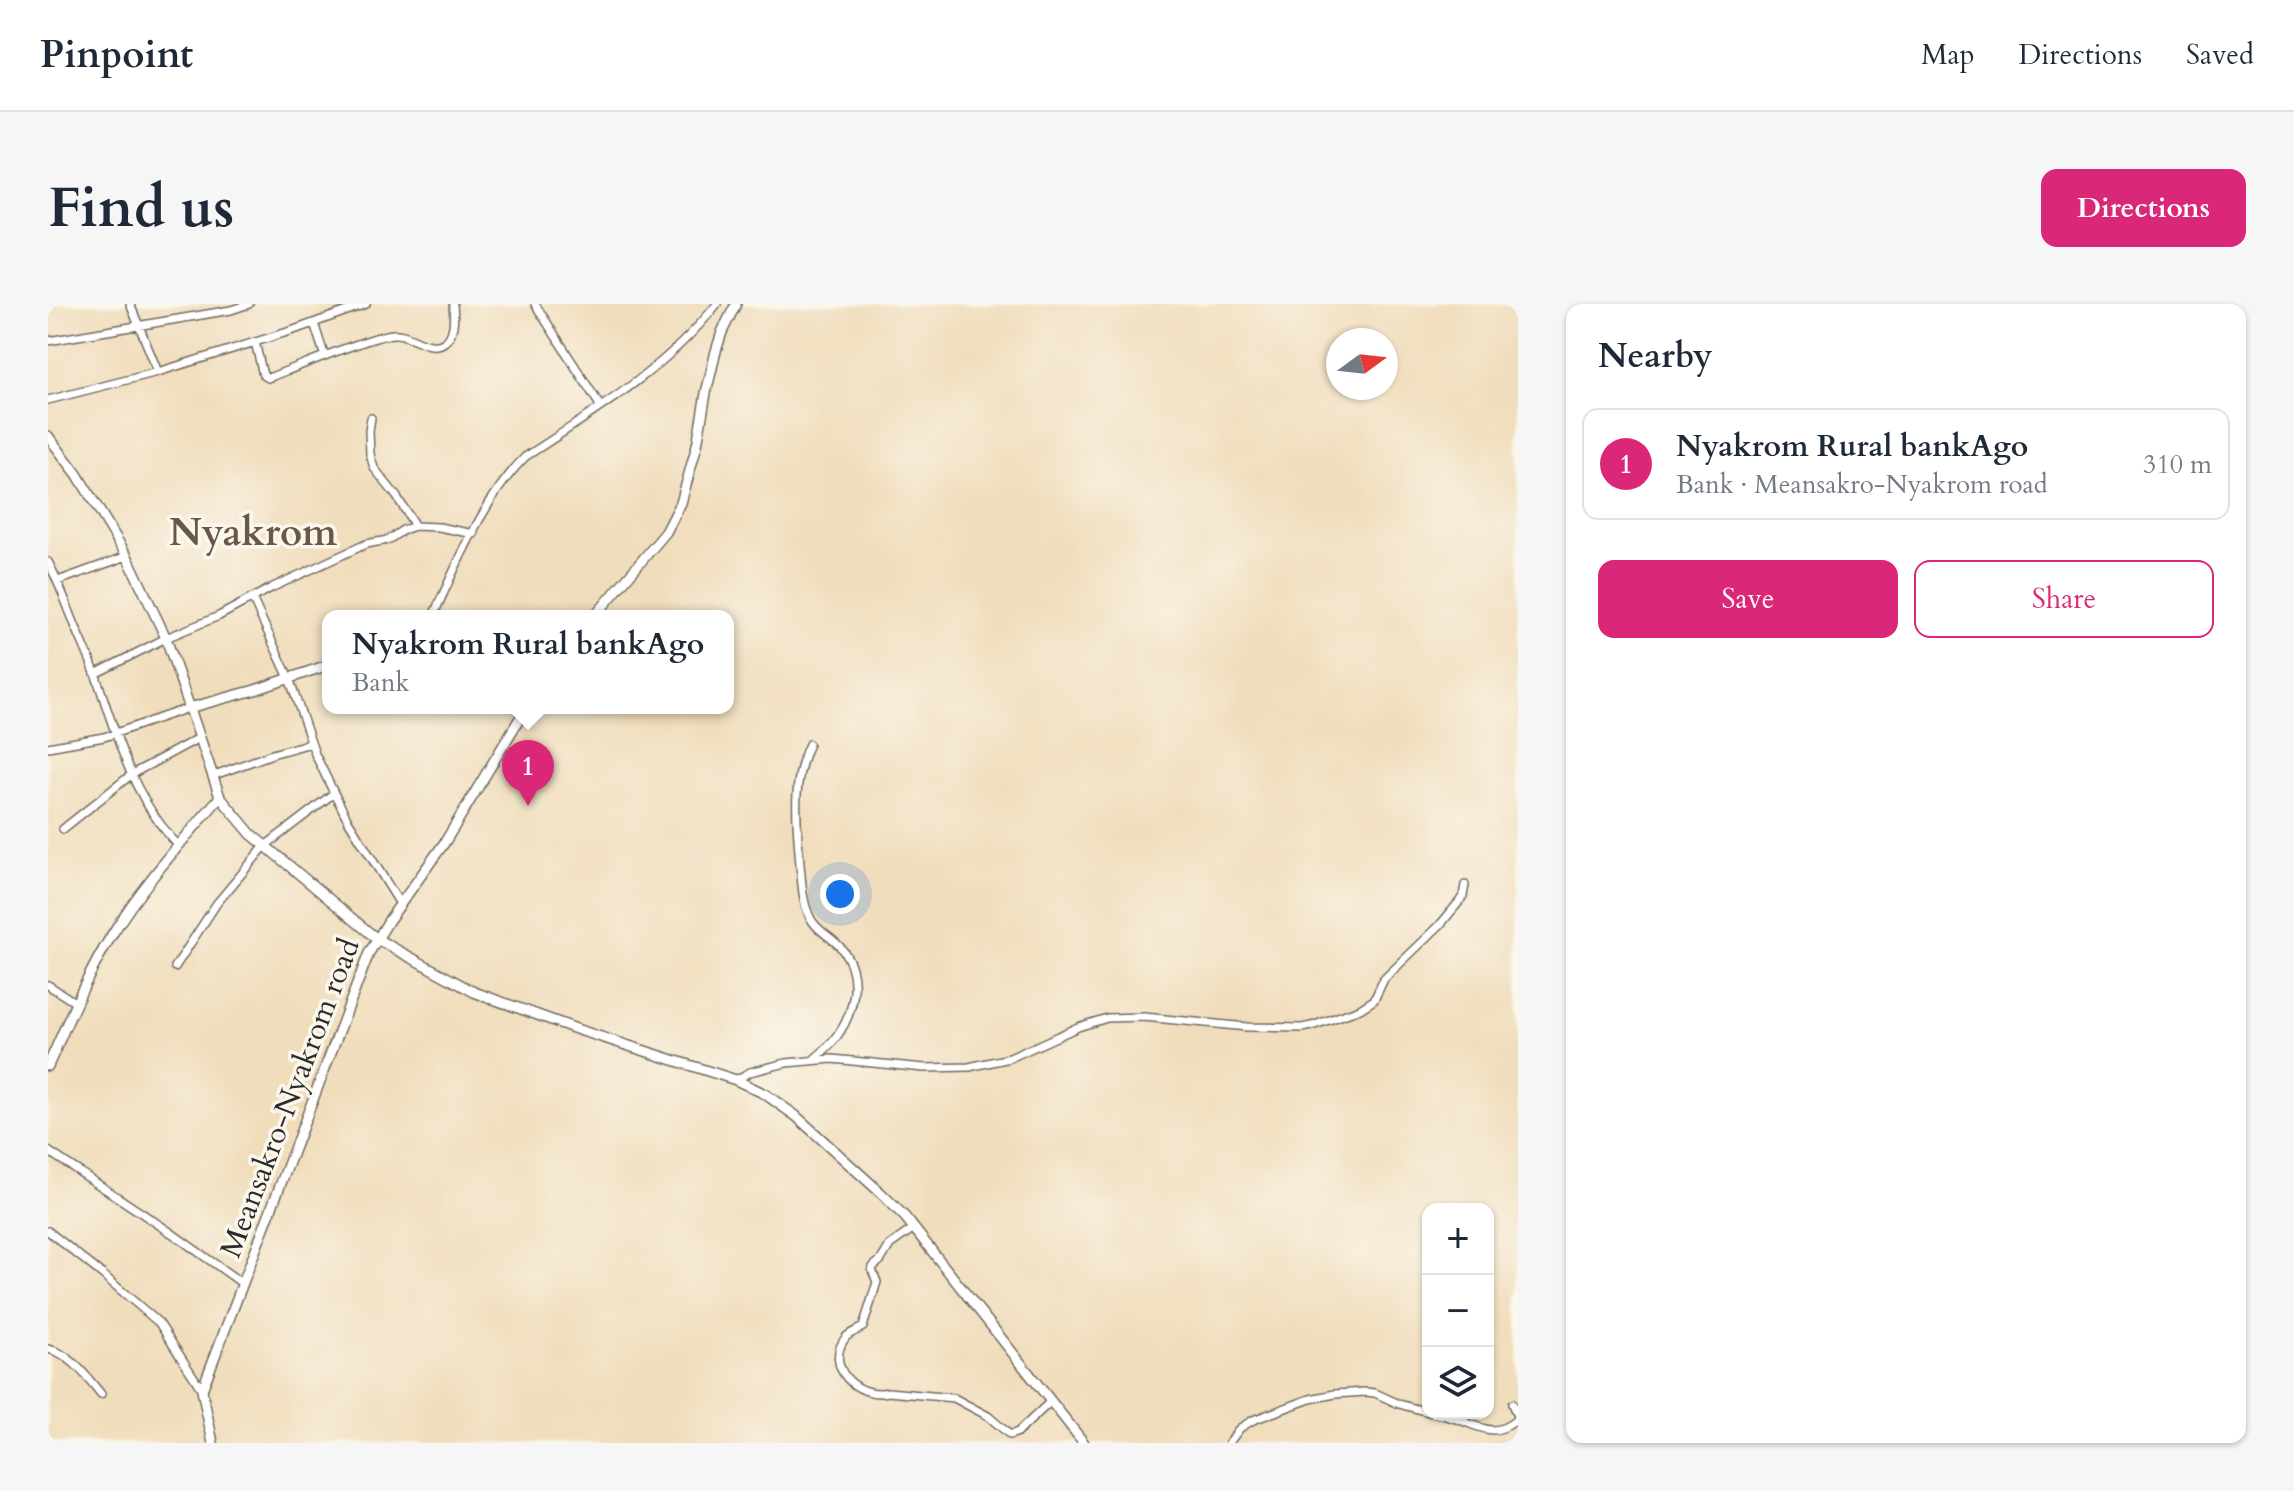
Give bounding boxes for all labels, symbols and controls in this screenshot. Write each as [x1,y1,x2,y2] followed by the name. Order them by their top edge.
[40,29,193,81] text: Pinpoint
[1921,36,1975,74] text: Map
[2019,36,2142,74] text: Directions
[2186,36,2254,74] text: Saved
[2041,169,2246,247] button: Directions
[48,171,234,246] text: Find us
[1326,328,1398,400] north arrow
[1598,333,1713,379] text: Nearby
[1676,426,2028,467] text: Nyakrom Rural bankAgo
[1619,447,1633,482] text: 1
[2143,447,2212,482] text: 310 m
[1676,467,2048,502] text: Bank · Meansakro-Nyakrom road
[169,507,337,559] district label: Nyakrom
[1598,560,1898,638] button: Save
[1914,560,2214,638] button: Share
[322,610,734,714] popup
[352,624,704,665] text: Nyakrom Rural bankAgo
[352,665,409,700] text: Bank
[502,740,554,806] pin: 1
[820,874,860,914] your location
[210,933,370,1263] street label: Meansakro-Nyakrom road
[1422,1203,1494,1419] map controls
[1422,1203,1494,1275] button: +
[1422,1275,1494,1347] button: −
[1422,1347,1494,1419] button: layers

